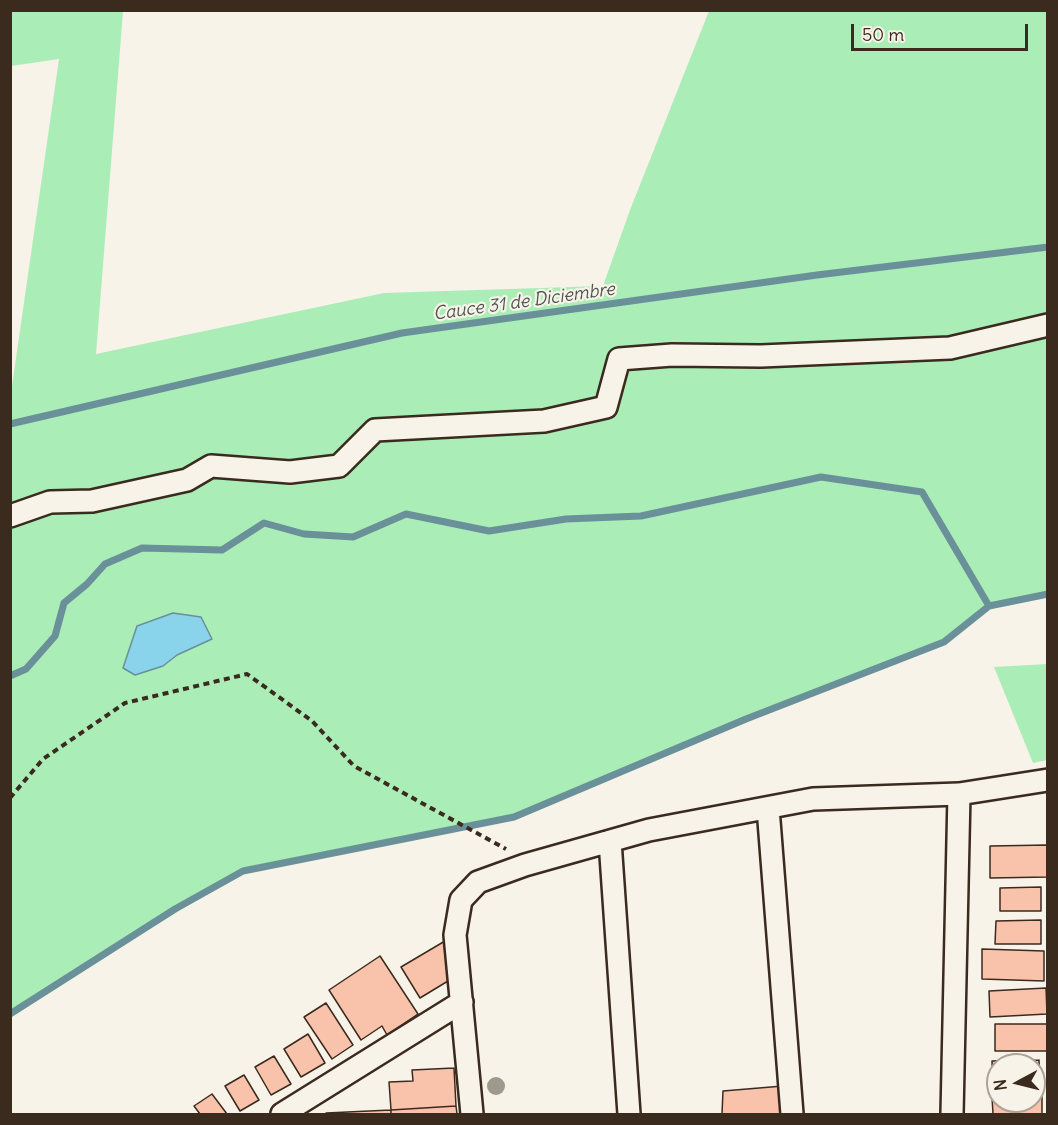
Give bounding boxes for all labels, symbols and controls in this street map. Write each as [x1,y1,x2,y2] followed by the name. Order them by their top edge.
[854,12,1031,50] scale bar
[862,23,904,46] text: 50 m
[432,279,616,325] water label: Cauce 31 de Diciembre
[986,1053,1046,1113] north arrow
[990,1078,1011,1092] text: N

